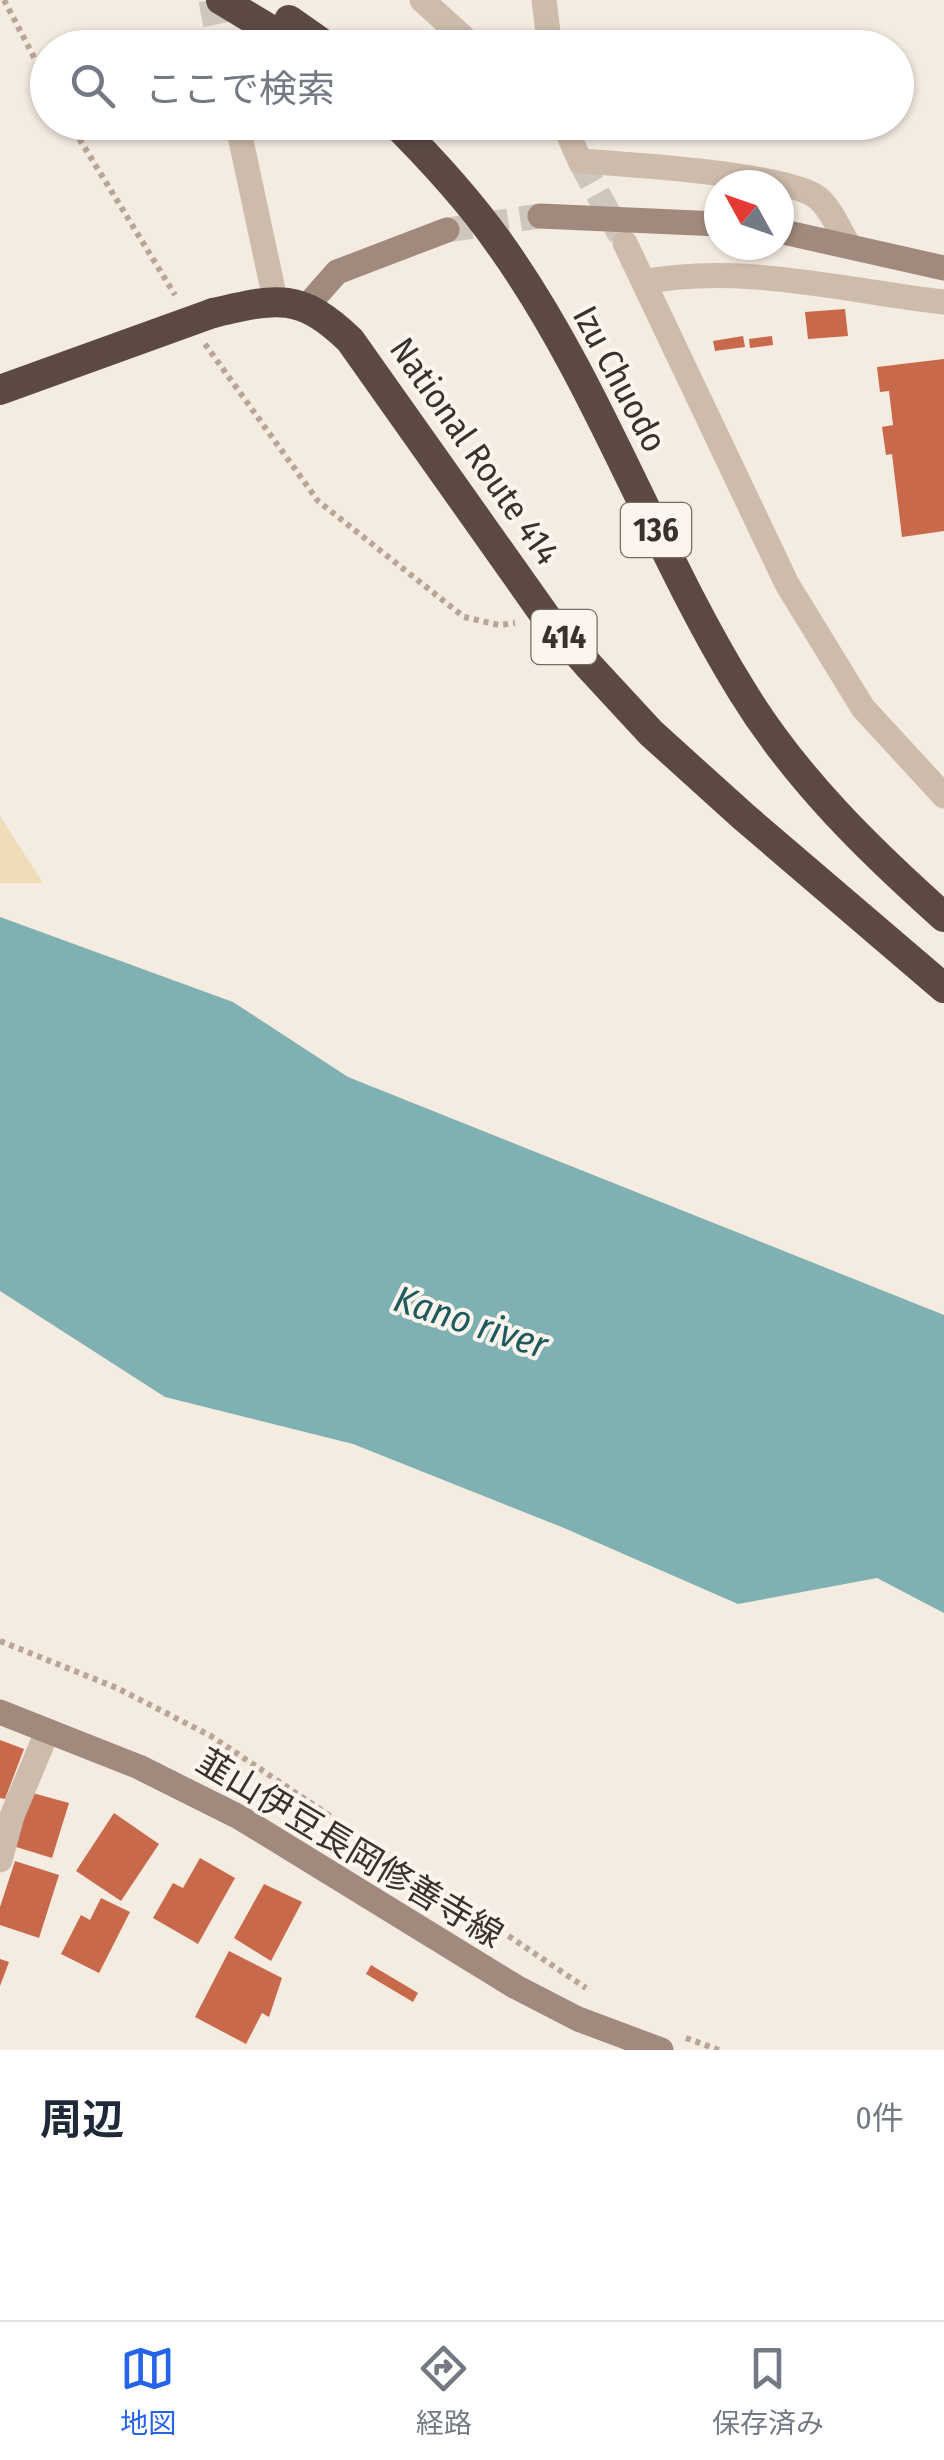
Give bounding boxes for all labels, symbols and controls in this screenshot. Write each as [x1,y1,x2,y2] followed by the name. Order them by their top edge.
[30,30,914,140] search box
[65,58,120,113] icon: search
[145,66,335,112] text: ここで検索
[704,170,794,260] north arrow
[564,299,676,459] street label: Izu Chuodo
[381,330,569,572] street label: National Route 414
[621,503,691,557] road number: 136
[532,610,596,664] road number: 414
[389,1276,555,1369] water label: Kano river
[189,1740,511,1956] street label: 韮山伊豆長岡修善寺線
[40,2095,124,2145] text: 周辺
[855,2099,904,2137] text: 0件
[120,2341,176,2441] tab: 地図
[416,2341,472,2441] tab: 経路
[712,2341,824,2441] tab: 保存済み

